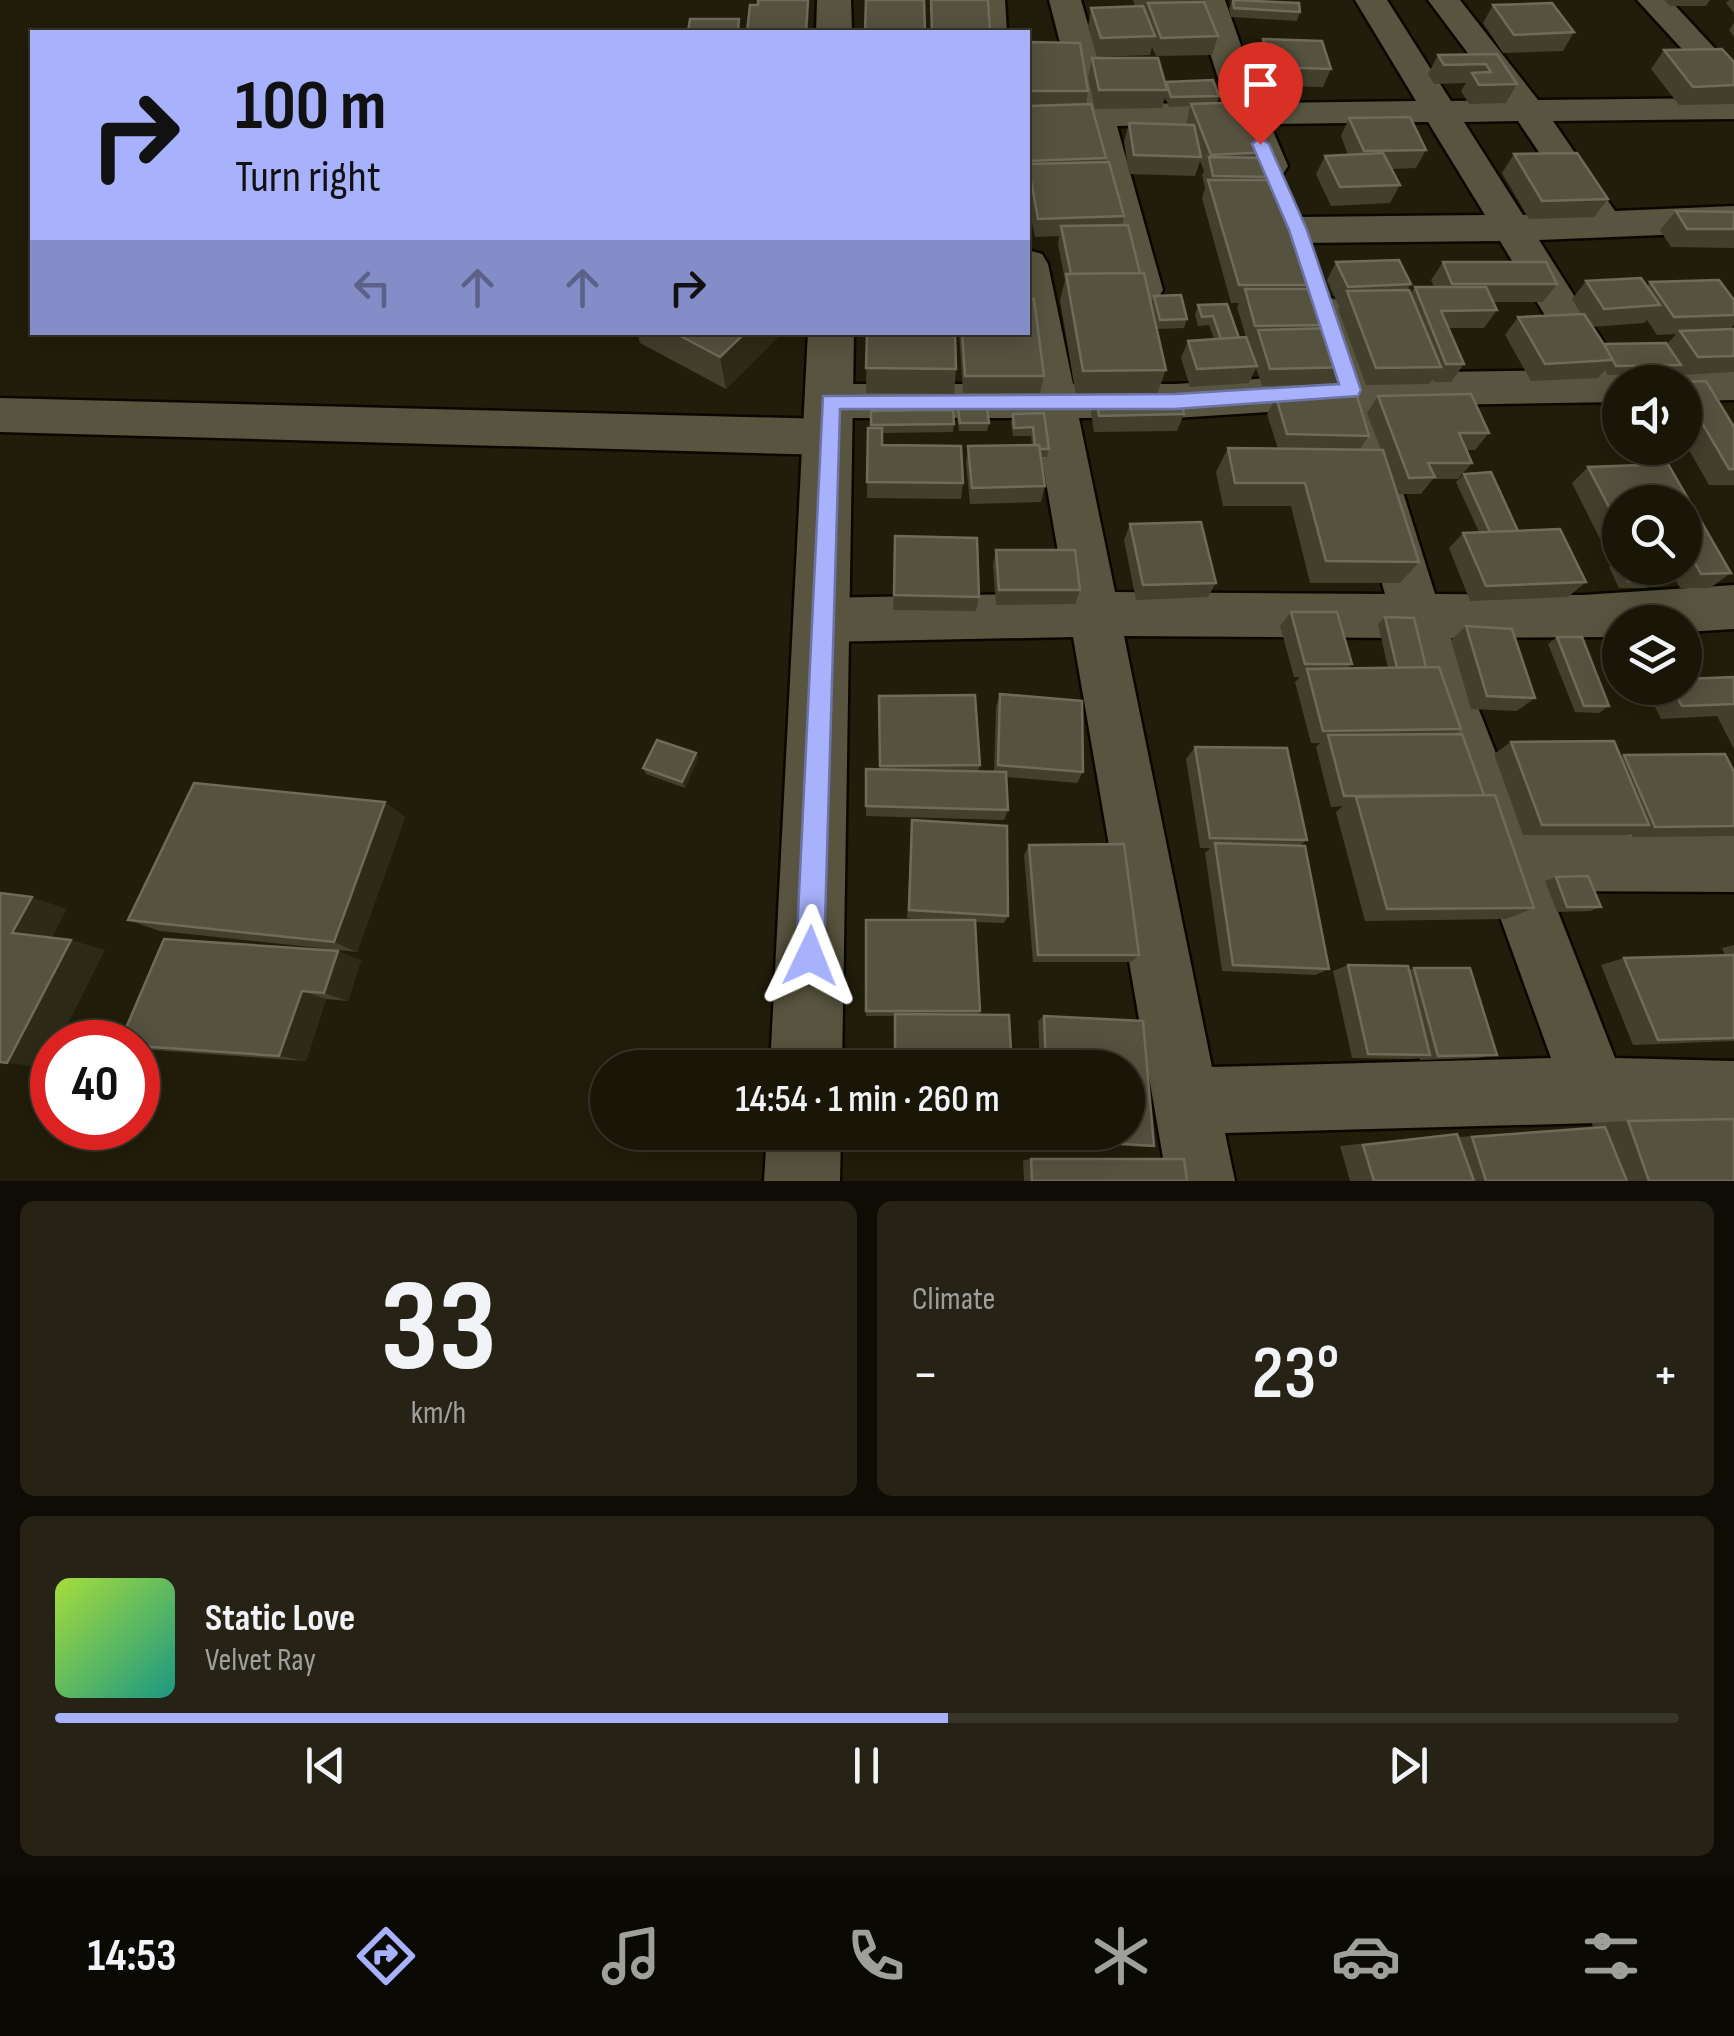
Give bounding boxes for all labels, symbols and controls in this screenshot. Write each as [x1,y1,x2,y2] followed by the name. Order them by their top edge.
[1218,42,1303,145] pin
[1233,57,1288,112] icon: arrive
[235,65,386,149] text: 100 m
[70,70,200,200] icon: right
[235,150,381,205] text: Turn right
[345,260,400,315] icon: left
[450,260,505,315] icon: ahead
[555,260,610,315] icon: ahead
[660,260,715,315] icon: right
[1602,365,1702,705] map controls
[1602,365,1702,465] button: sound
[1602,485,1702,585] button: search
[1602,605,1702,705] button: layers
[758,904,862,1008] position arrow
[30,1020,160,1150] speed limit sign: 40
[735,1077,1000,1122] text: 14:54 · 1 min · 260 m
[380,1251,497,1407] text: 33
[912,1280,995,1319] text: Climate
[1252,1329,1339,1420] text: 23°
[912,1342,939,1409] text: −
[1652,1342,1679,1409] text: +
[411,1394,466,1433] text: km/h
[205,1596,355,1641] text: Static Love
[205,1641,316,1680] text: Velvet Ray
[298,1738,353,1793] icon: previous
[839,1738,894,1793] icon: pause
[1381,1738,1436,1793] icon: next
[351,1921,421,1991] icon: directions
[596,1921,666,1991] icon: music
[841,1921,911,1991] icon: phone
[1086,1921,1156,1991] icon: climate
[1331,1921,1401,1991] icon: car
[1576,1921,1646,1991] icon: filters
[88,1929,176,1984] text: 14:53

